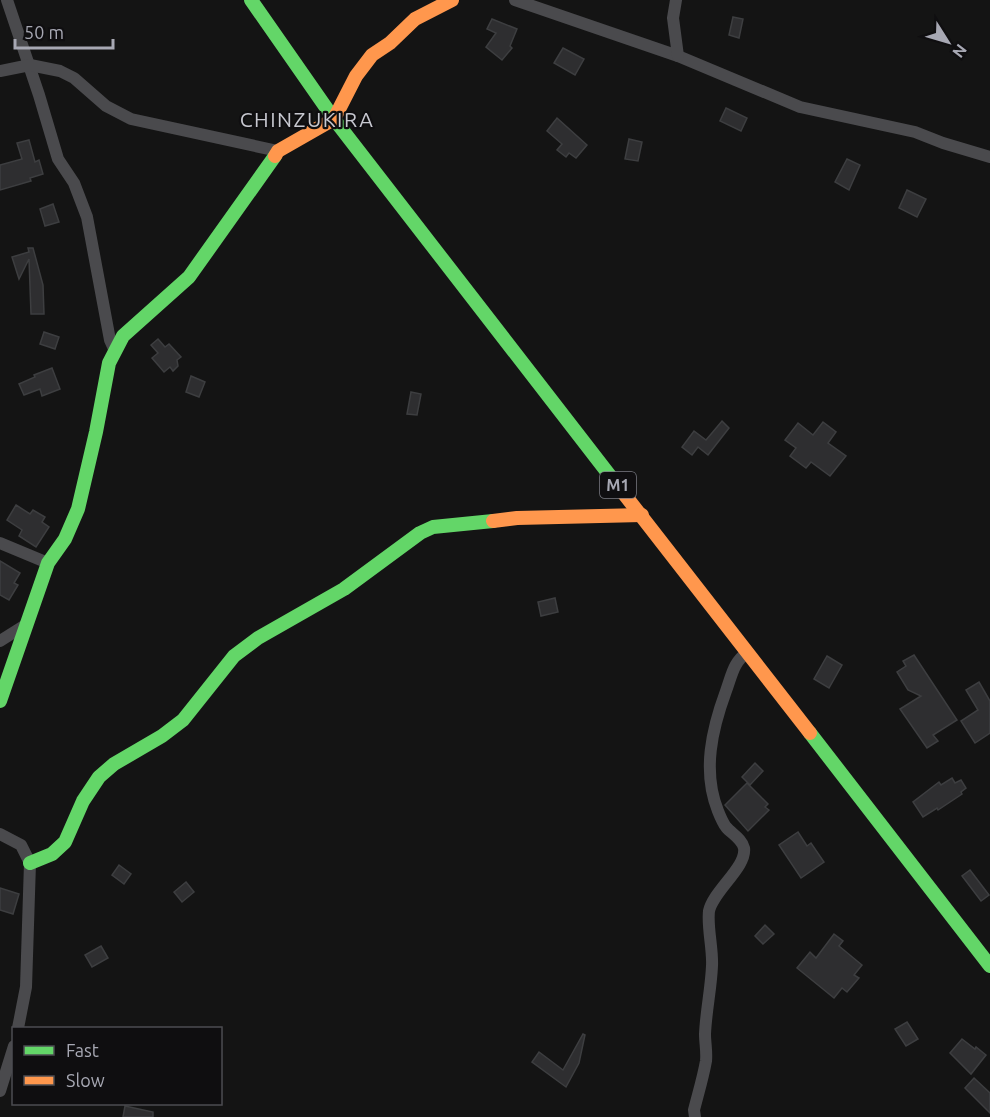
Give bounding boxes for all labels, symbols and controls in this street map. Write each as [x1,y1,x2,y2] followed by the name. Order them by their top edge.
[15,12,112,50] scale bar
[918,12,978,72] north arrow
[24,22,64,42] text: 50 m
[949,41,971,61] text: N
[240,107,374,131] district label: CHINZUKIRA
[600,472,636,498] road number: M1
[12,1027,222,1105] legend
[66,1040,99,1060] text: Fast
[66,1070,105,1090] text: Slow

